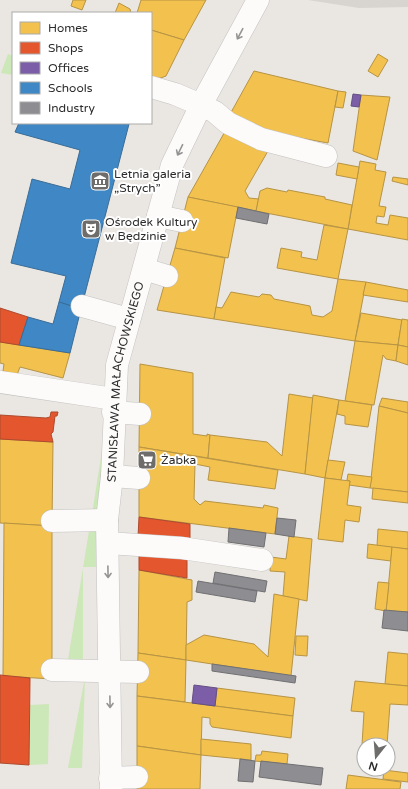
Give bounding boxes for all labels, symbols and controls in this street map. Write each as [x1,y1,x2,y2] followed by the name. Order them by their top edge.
[12,12,152,124] legend
[48,21,88,35] text: Homes
[235,28,243,40] one-way arrow
[48,41,83,55] text: Shops
[48,61,89,75] text: Offices
[48,81,93,95] text: Schools
[48,101,95,115] text: Industry
[176,143,183,155] one-way arrow
[114,167,191,195] place label: Letnia galeria „Strych”
[89,170,111,192] museum icon: Letnia galeria „Strych”
[105,215,198,243] place label: Ośrodek Kultury w Będzinie
[80,218,102,240] theatre icon: Ośrodek Kultury w Będzinie
[104,280,147,483] street label: STANISŁAWA MAŁACHOWSKIEGO
[136,449,158,471] supermarket icon: Żabka
[161,453,196,467] place label: Żabka
[104,565,112,578] one-way arrow
[106,695,114,708] one-way arrow
[356,737,396,777] north arrow
[367,759,379,774] text: N

